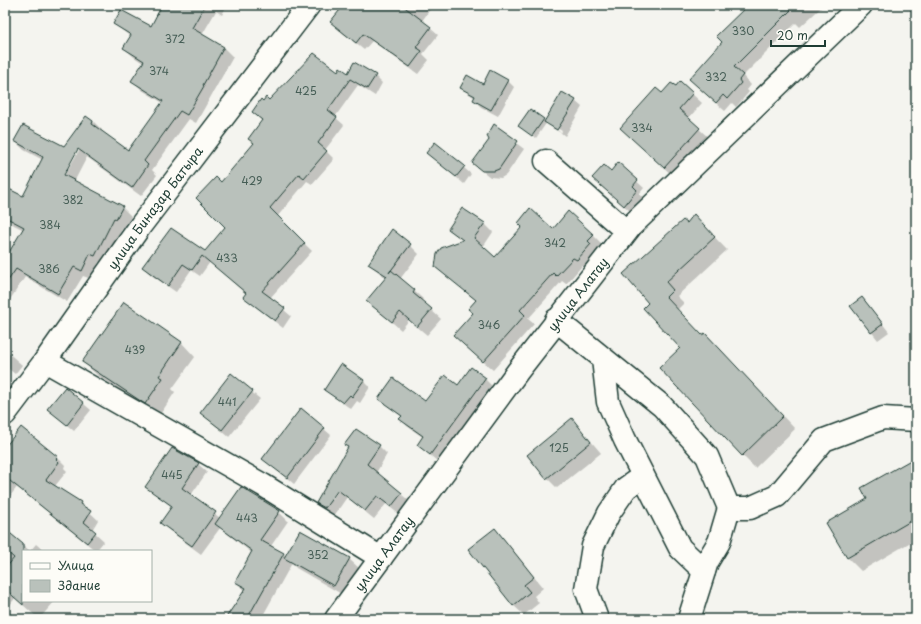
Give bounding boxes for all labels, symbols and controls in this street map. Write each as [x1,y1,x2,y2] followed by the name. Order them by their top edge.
[732,22,754,39] house number: 330
[771,22,825,48] scale bar
[777,26,808,44] text: 20 m
[165,30,186,47] house number: 372
[149,62,169,79] house number: 374
[705,68,727,85] house number: 332
[295,82,317,99] house number: 425
[631,119,653,136] house number: 334
[103,141,207,273] street label: улица Биназар Батыра
[242,172,262,189] house number: 429
[63,191,83,208] house number: 382
[39,216,61,233] house number: 384
[544,234,566,251] house number: 342
[216,249,238,266] house number: 433
[543,253,612,335] street label: улица Алатау
[38,260,60,277] house number: 386
[478,316,500,333] house number: 346
[125,341,145,358] house number: 439
[218,393,236,410] house number: 441
[549,439,569,456] house number: 125
[161,466,183,483] house number: 445
[236,509,258,526] house number: 443
[349,512,418,595] street label: улица Алатау
[307,546,329,563] house number: 352
[22,550,152,602] legend
[58,556,94,574] text: Улица
[58,576,100,594] text: Здание

